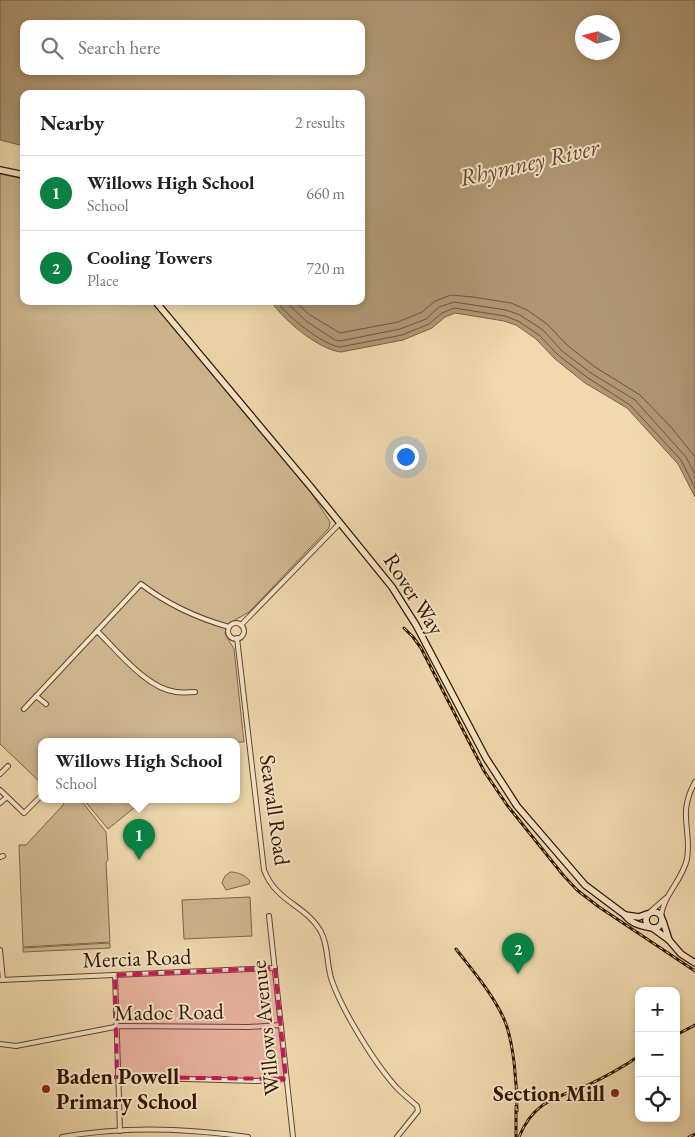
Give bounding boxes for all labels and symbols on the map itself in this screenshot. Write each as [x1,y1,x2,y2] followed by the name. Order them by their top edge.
[575,15,620,60] north arrow
[456,130,604,193] water label: Rhymney River
[393,444,419,470] your location
[377,548,451,641] street label: Rover Way
[253,753,297,868] street label: Seawall Road
[123,819,155,860] pin: 1
[502,933,534,974] pin: 2
[82,942,193,974] street label: Mercia Road
[243,958,287,1097] street label: Willows Avenue
[114,997,225,1027] street label: Madoc Road
[56,1062,198,1116] place label: Baden Powell Primary School
[493,1079,605,1108] place label: Section Mill
[40,1083,52,1095] marker: Baden Powell Primary School
[609,1087,621,1099] marker: Section Mill

